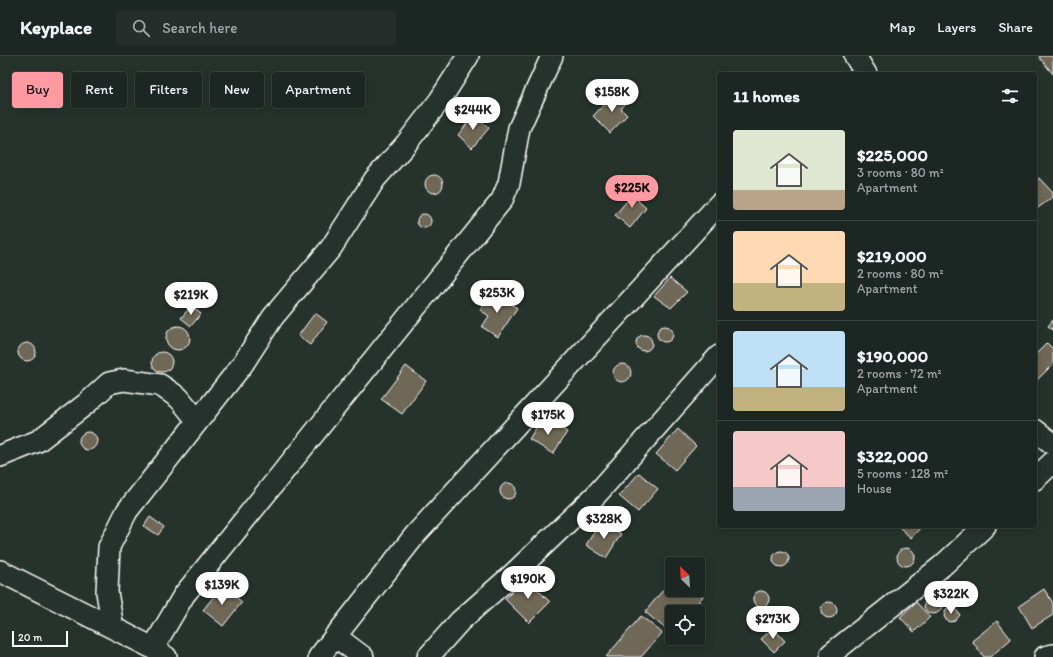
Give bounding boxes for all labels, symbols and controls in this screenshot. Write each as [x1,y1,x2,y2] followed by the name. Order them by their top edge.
[116,10,396,46] search box
[20,16,92,39] text: Keyplace
[130,17,152,39] icon: search
[162,19,237,37] text: Search here
[890,19,915,36] text: Map
[937,19,976,36] text: Layers
[998,19,1033,36] text: Share
[12,72,63,108] chip: Buy
[71,72,127,108] chip: Rent
[135,72,202,108] chip: Filters
[210,72,264,108] chip: New
[272,72,365,108] chip: Apartment
[584,79,640,113] pin: $158K
[595,84,629,99] text: $158K
[999,85,1021,107] icon: filters
[733,86,800,106] text: 11 homes
[445,97,501,131] pin: $244K
[454,102,492,117] text: $244K
[857,145,928,165] text: $225,000
[765,146,813,194] icon: home
[857,165,944,180] text: 3 rooms · 80 m²
[604,175,660,209] pin: $225K
[614,180,650,195] text: $225K
[857,180,918,195] text: Apartment
[857,246,927,266] text: $219,000
[765,247,813,295] icon: home
[857,266,944,281] text: 2 rooms · 80 m²
[469,280,525,314] pin: $253K
[857,281,918,296] text: Apartment
[163,282,219,316] pin: $219K
[479,285,515,300] text: $253K
[174,287,208,302] text: $219K
[857,346,928,366] text: $190,000
[765,347,813,395] icon: home
[857,366,942,381] text: 2 rooms · 72 m²
[857,381,918,396] text: Apartment
[520,402,576,436] pin: $175K
[531,407,565,422] text: $175K
[857,446,928,466] text: $322,000
[765,447,813,495] icon: home
[857,466,948,481] text: 5 rooms · 128 m²
[857,481,892,496] text: House
[576,506,632,540] pin: $328K
[586,511,622,526] text: $328K
[665,557,705,597] north arrow
[665,557,705,645] map controls
[500,566,556,600] pin: $190K
[510,571,546,586] text: $190K
[194,572,250,606] pin: $139K
[205,577,239,592] text: $139K
[923,581,979,615] pin: $322K
[933,586,969,601] text: $322K
[665,605,705,645] button: locate
[745,606,801,640] pin: $273K
[755,611,791,626] text: $273K
[12,629,68,648] scale bar
[18,631,42,644] text: 20 m

